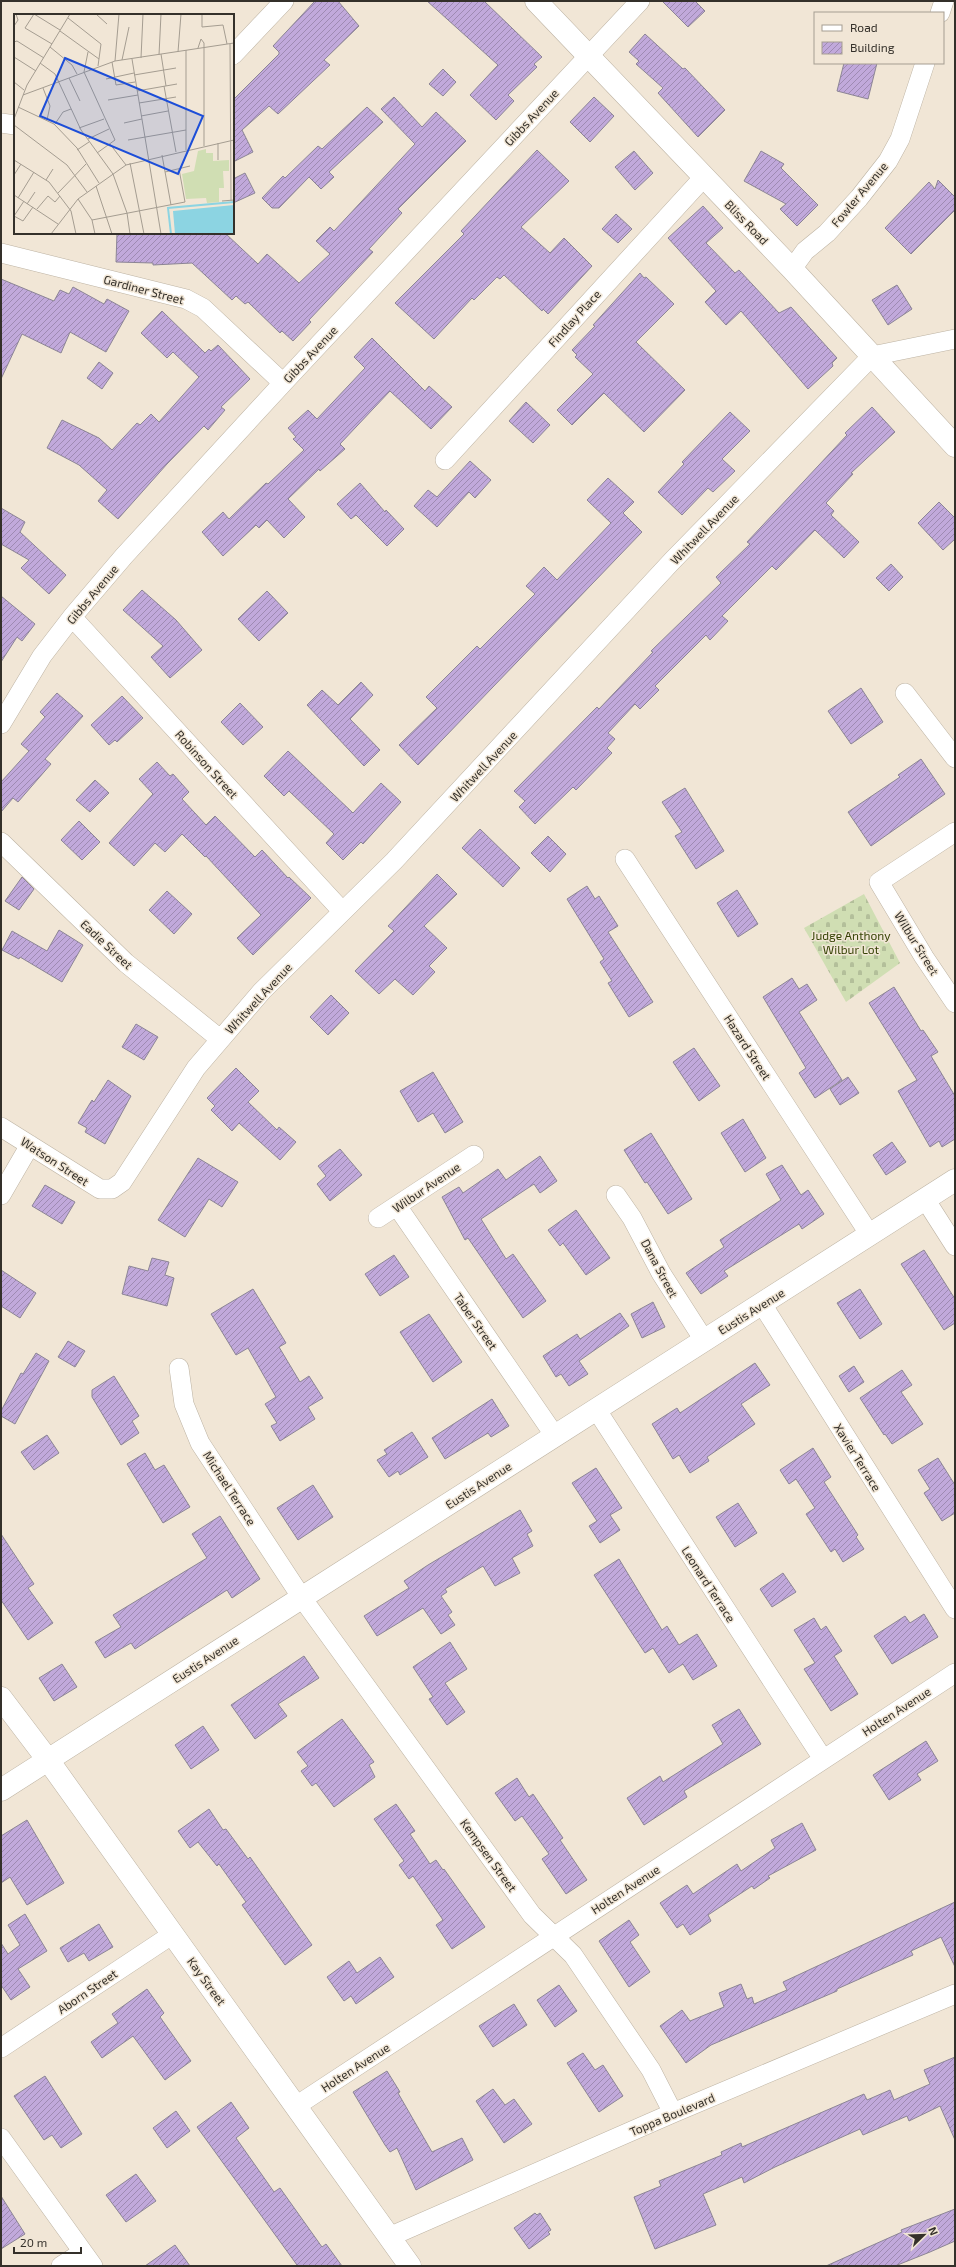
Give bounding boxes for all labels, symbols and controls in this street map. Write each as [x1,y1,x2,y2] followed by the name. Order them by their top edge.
[814,12,944,64] legend
[14,14,234,234] inset map
[850,20,878,34] text: Road
[850,40,895,54] text: Building
[501,86,561,148] street label: Gibbs Avenue
[828,159,890,229] street label: Fowler Avenue
[722,197,772,247] street label: Bliss Road
[102,272,186,307] street label: Gardiner Street
[545,287,603,349] street label: Findlay Place
[280,323,340,385] street label: Gibbs Avenue
[667,491,741,567] street label: Whitwell Avenue
[63,562,121,626] street label: Gibbs Avenue
[173,727,242,801] street label: Robinson Street
[447,728,519,804] street label: Whitwell Avenue
[892,909,942,978] street label: Wilbur Street
[78,916,136,972] street label: Eadie Street
[811,928,891,956] park label: Judge Anthony Wilbur Lot
[222,960,294,1036] street label: Whitwell Avenue
[722,1012,775,1083] street label: Hazard Street
[18,1134,92,1188] street label: Watson Street
[389,1159,463,1215] street label: Wilbur Avenue
[639,1236,681,1300] street label: Dana Street
[715,1285,787,1337] street label: Eustis Avenue
[451,1290,501,1353] street label: Taber Street
[832,1421,884,1493] street label: Xavier Terrace
[201,1448,259,1528] street label: Michael Terrace
[442,1458,514,1512] street label: Eustis Avenue
[679,1544,739,1624] street label: Leonard Terrace
[169,1632,241,1686] street label: Eustis Avenue
[859,1684,933,1738] street label: Holten Avenue
[458,1816,520,1894] street label: Kempsen Street
[588,1862,662,1916] street label: Holten Avenue
[185,1954,229,2008] street label: Kay Street
[55,1966,120,2016] street label: Aborn Street
[318,2040,392,2094] street label: Holten Avenue
[627,2090,717,2138] street label: Toppa Boulevard
[904,2215,944,2255] north arrow
[926,2225,941,2237] text: N
[14,2229,81,2255] scale bar
[20,2235,47,2249] text: 20 m

